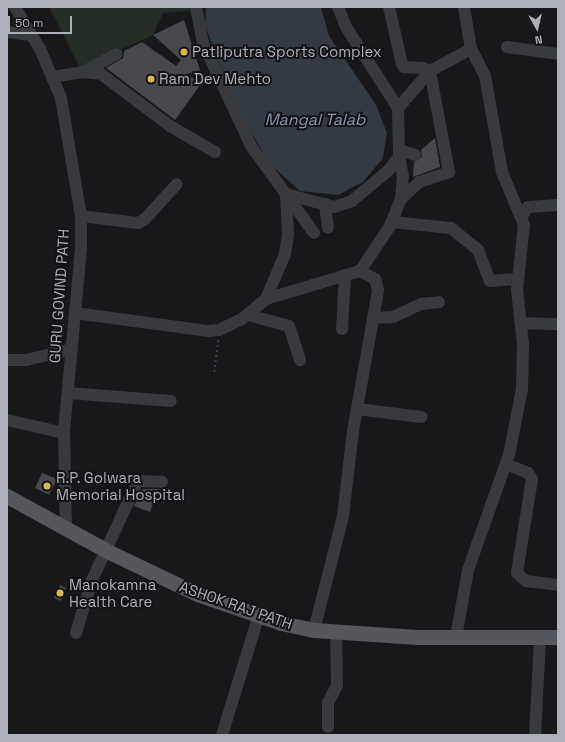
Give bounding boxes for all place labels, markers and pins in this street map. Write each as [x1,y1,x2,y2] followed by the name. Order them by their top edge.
[192,43,382,61] place label: Patliputra Sports Complex
[179,47,189,57] marker: Patliputra Sports Complex
[159,70,271,88] place label: Ram Dev Mehto
[146,74,156,84] marker: Ram Dev Mehto
[56,468,185,503] place label: R.P. Golwara Memorial Hospital
[41,480,53,492] marker: R.P. Golwara Memorial Hospital
[69,575,156,610] place label: Manokamna Health Care
[54,587,66,599] marker: Manokamna Health Care

